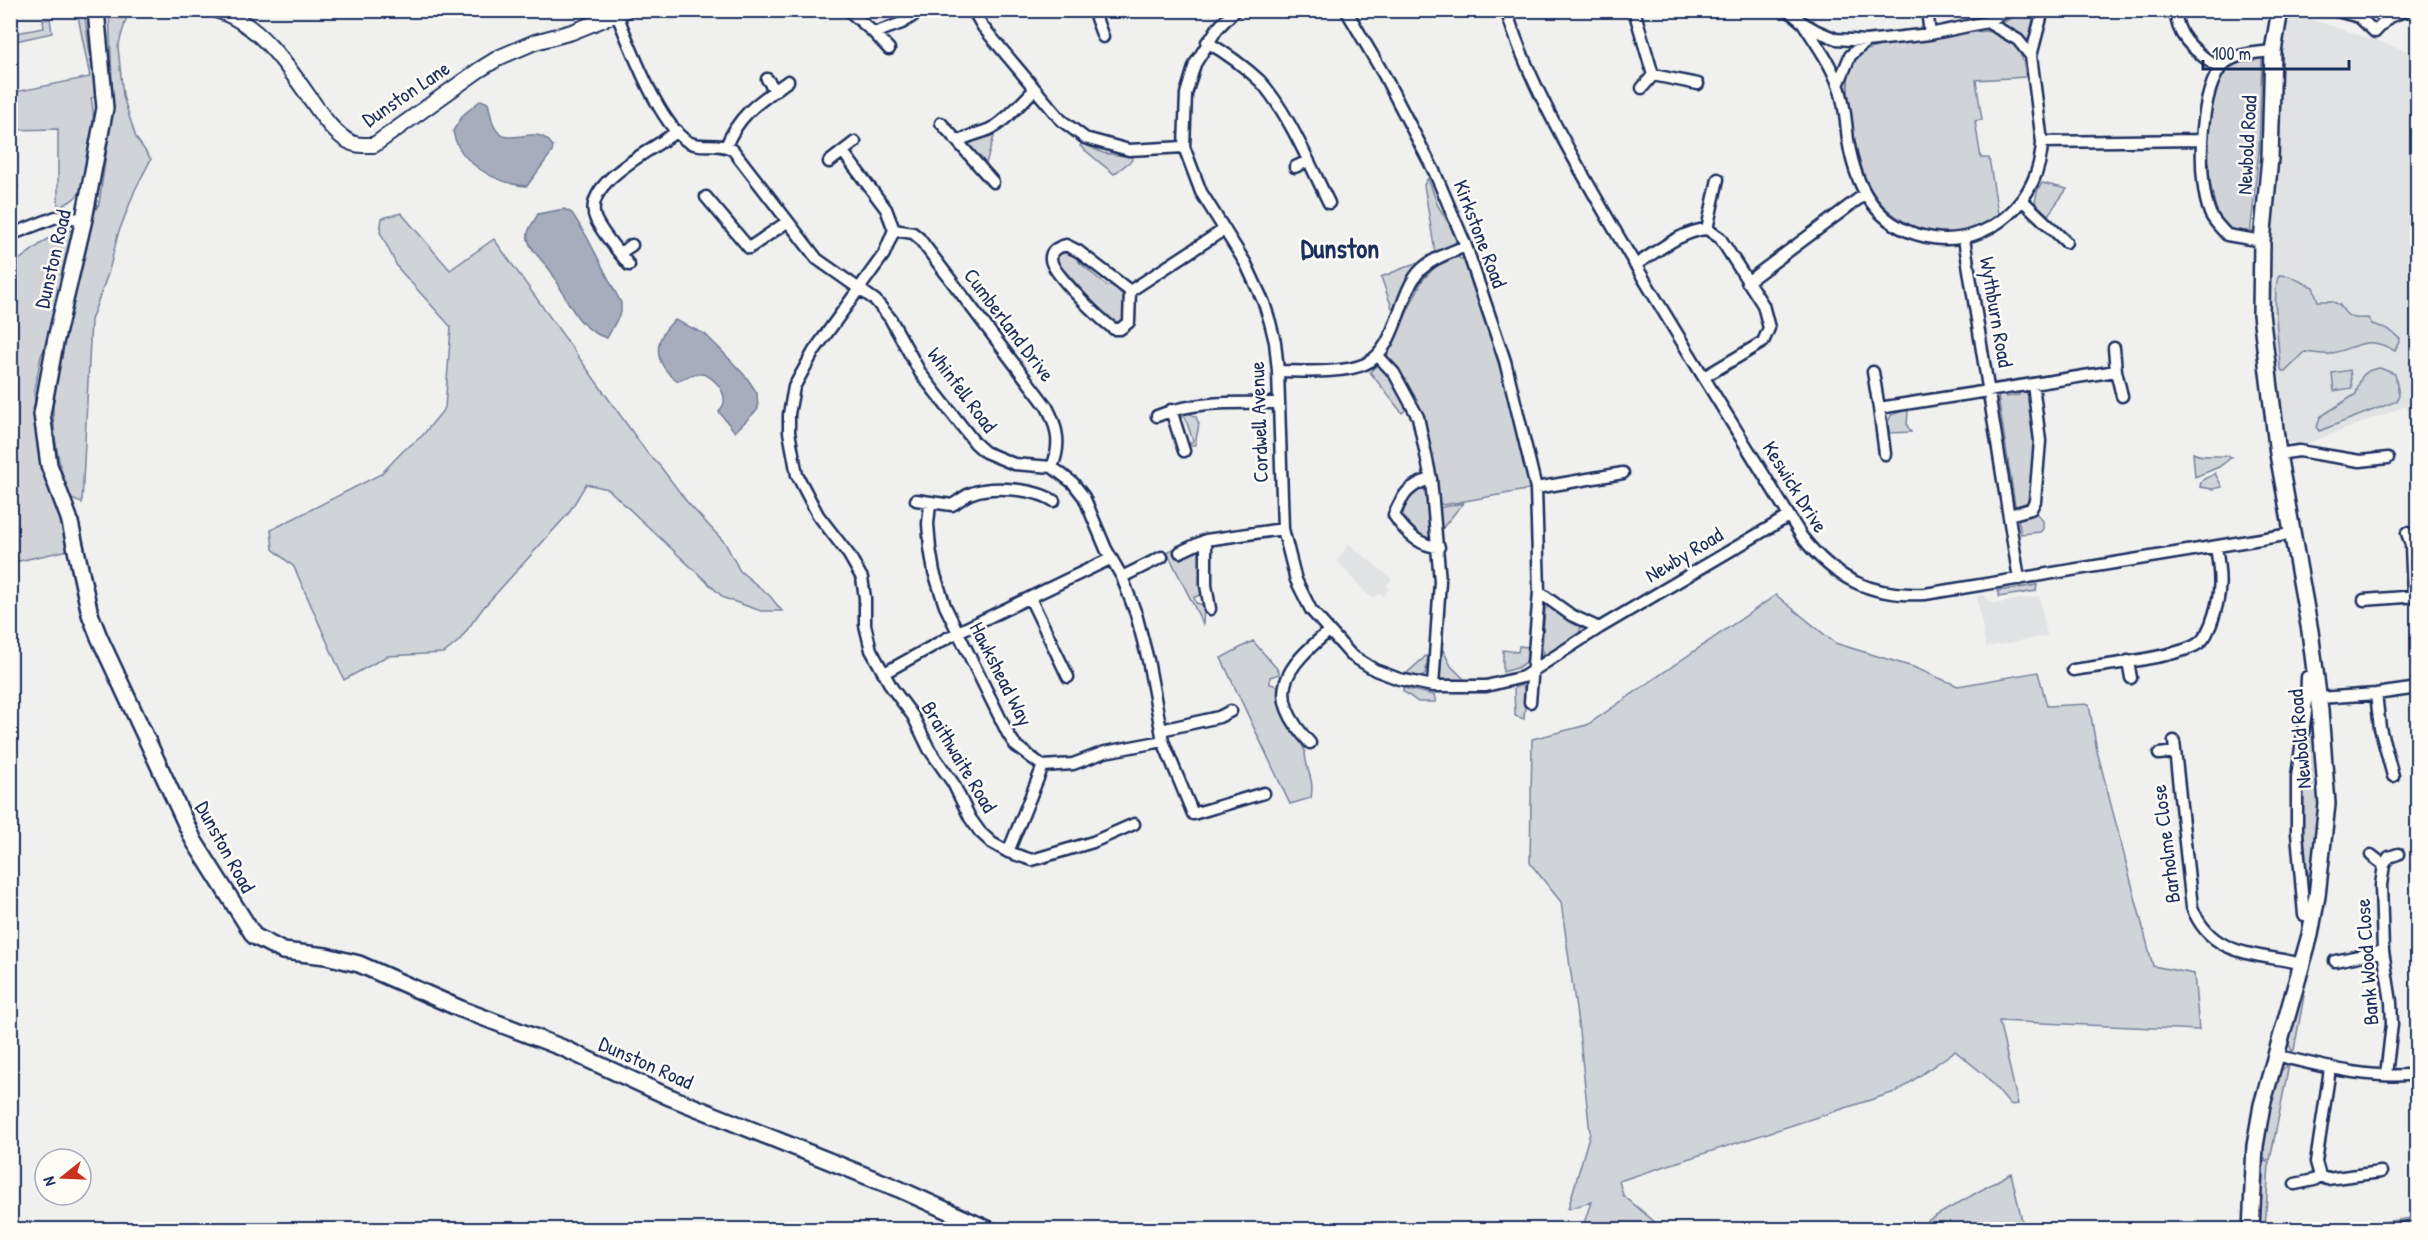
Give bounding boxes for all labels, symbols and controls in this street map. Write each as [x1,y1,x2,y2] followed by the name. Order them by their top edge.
[2203,33,2348,71] scale bar
[2212,41,2251,66] text: 100 m
[356,54,455,134] street label: Dunston Lane
[2229,95,2264,195] street label: Newbold Road
[1447,176,1514,292] street label: Kirkstone Road
[27,207,78,311] street label: Dunston Road
[1301,230,1379,266] district label: Dunston
[1973,254,2020,369] street label: Wythburn Road
[957,262,1062,387] street label: Cumberland Drive
[921,341,1004,438] street label: Whinfell Road
[1242,361,1275,483] street label: Cordwell Avenue
[1756,435,1835,538] street label: Keswick Drive
[1639,520,1728,589] street label: Newby Road
[963,617,1040,731] street label: Hawkshead Way
[2281,688,2318,790] street label: Newbold Road
[915,696,1004,818] street label: Braithwaite Road
[2144,783,2187,905] street label: Barholme Close
[188,796,262,898] street label: Dunston Road
[2348,898,2385,1026] street label: Bank Wood Close
[594,1029,698,1096] street label: Dunston Road
[33,1147,93,1207] north arrow
[37,1174,61,1189] text: N

